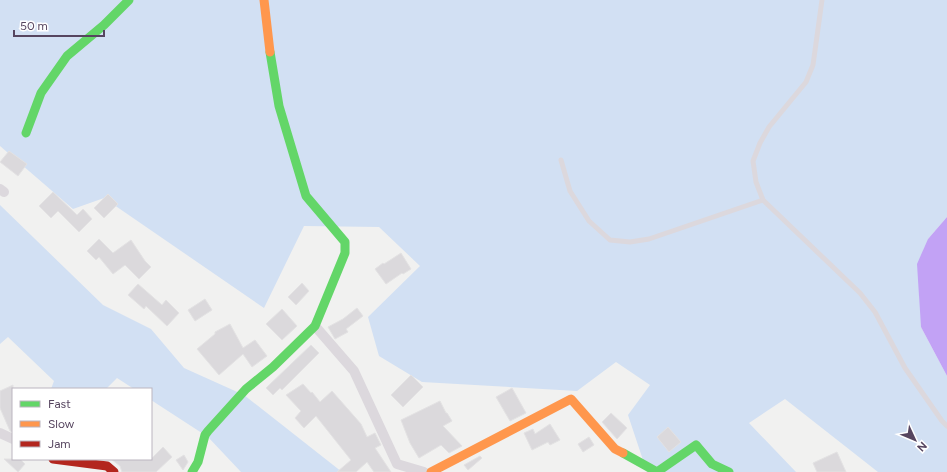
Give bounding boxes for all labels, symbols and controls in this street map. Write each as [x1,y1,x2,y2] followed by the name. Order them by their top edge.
[14,12,104,38] scale bar
[20,19,48,33] text: 50 m
[12,388,152,460] legend
[48,397,71,411] text: Fast
[48,417,75,431] text: Slow
[895,420,935,460] north arrow
[48,437,71,451] text: Jam
[914,439,929,454] text: N

